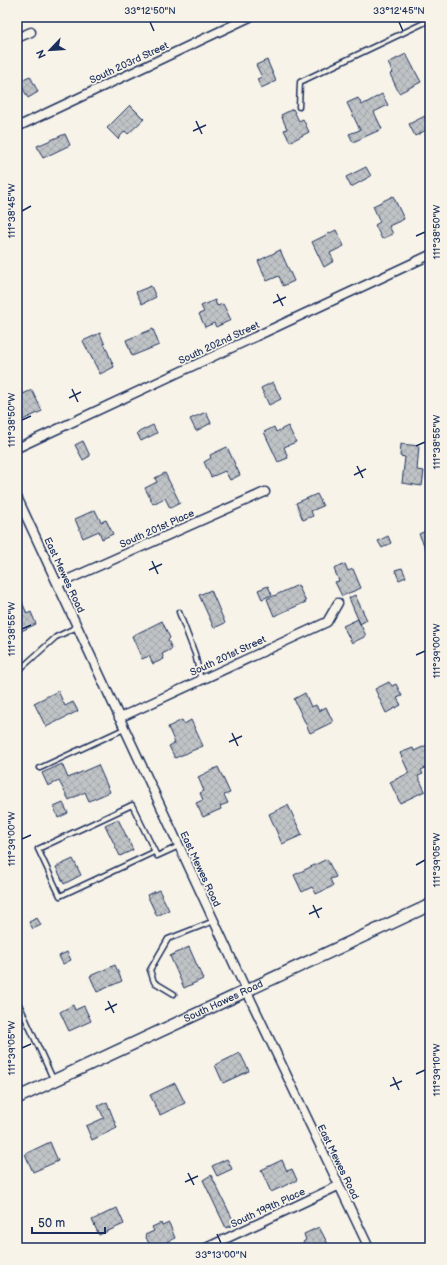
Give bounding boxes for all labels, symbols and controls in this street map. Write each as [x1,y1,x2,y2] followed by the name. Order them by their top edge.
[124,5,176,17] text: 33°12'50"N
[373,5,425,17] text: 33°12'45"N
[30,30,70,70] north arrow
[88,39,170,87] street label: South 203rd Street
[34,48,49,61] text: N
[6,183,18,239] text: 111°38'45"W
[431,205,443,259] text: 111°38'50"W
[177,319,261,367] street label: South 202nd Street
[6,393,18,447] text: 111°38'50"W
[431,415,443,469] text: 111°38'55"W
[118,507,196,551] street label: South 201st Place
[41,535,87,615] street label: East Mewes Road
[6,602,18,656] text: 111°38'55"W
[431,624,443,679] text: 111°39'00"W
[188,633,268,679] street label: South 201st Street
[6,812,18,867] text: 111°39'00"W
[177,829,223,909] street label: East Mewes Road
[431,833,443,887] text: 111°39'05"W
[182,978,265,1025] street label: South Hawes Road
[6,1021,18,1075] text: 111°39'05"W
[431,1044,443,1096] text: 111°39'10"W
[315,1123,361,1202] street label: East Mewes Road
[229,1186,307,1230] street label: South 199th Place
[32,1209,105,1235] scale bar
[38,1216,65,1231] text: 50 m
[195,1249,247,1261] text: 33°13'00"N

